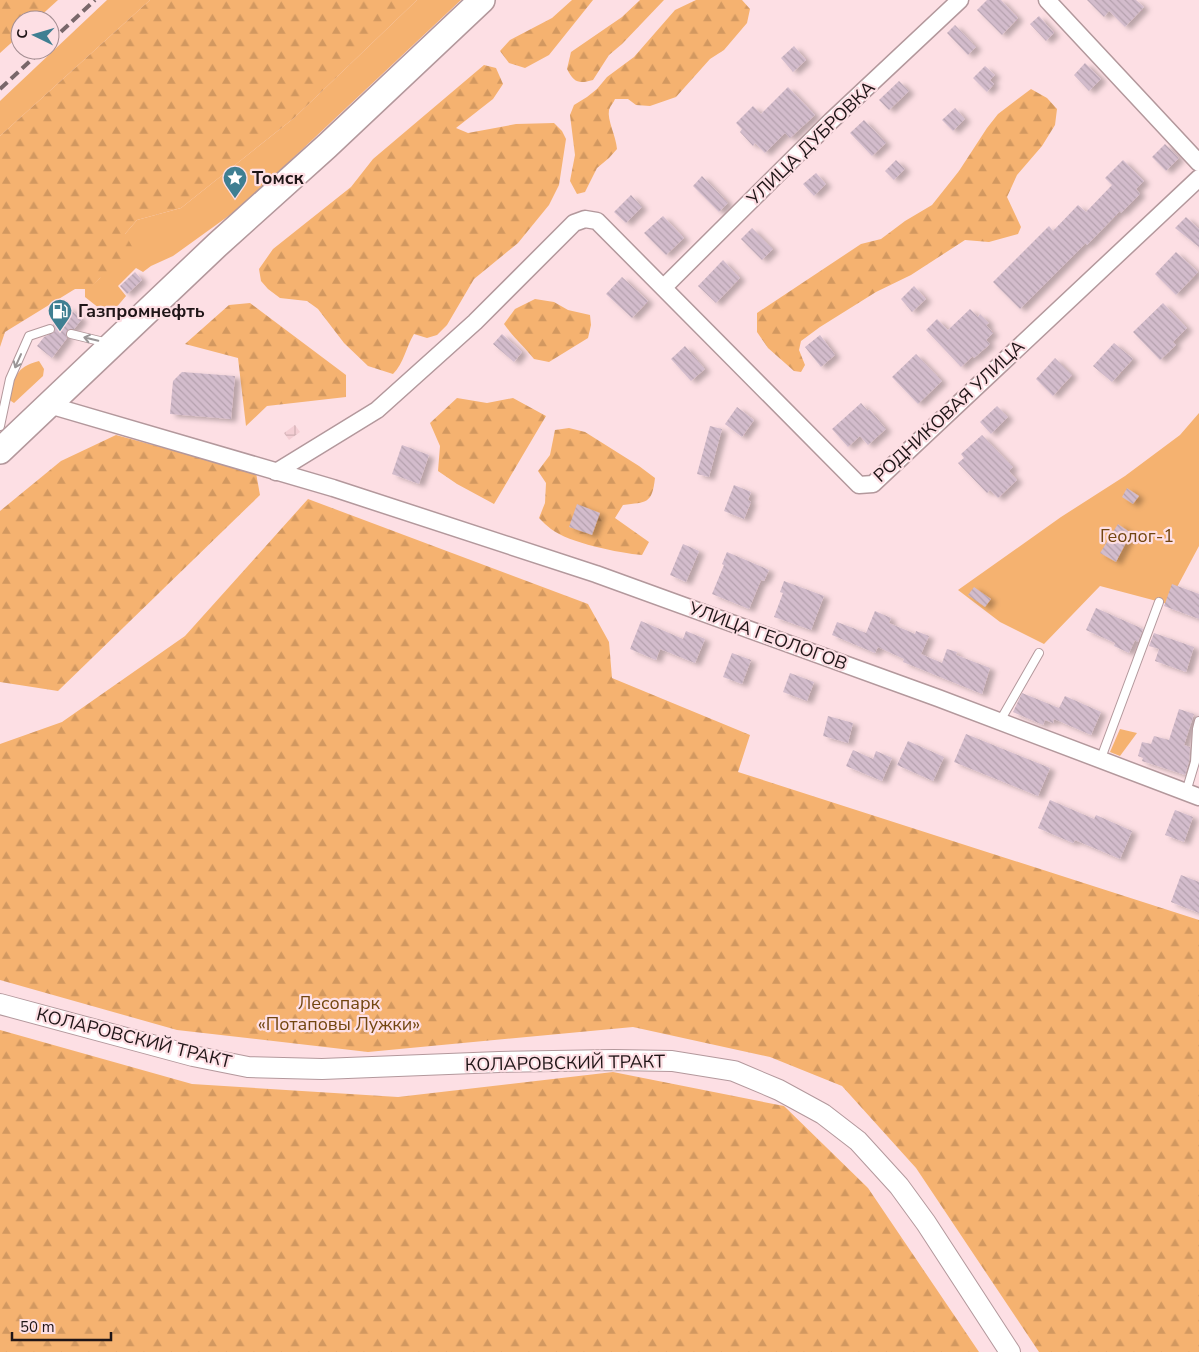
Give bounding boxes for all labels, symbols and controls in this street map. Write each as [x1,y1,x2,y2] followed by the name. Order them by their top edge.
[10,10,60,60] north arrow
[13,28,32,39] text: С
[741,76,880,211] street label: УЛИЦА ДУБРОВКА
[222,165,248,199] place icon: Томск
[252,166,304,190] place label: Томск
[47,298,73,332] fuel station icon: Газпромнефть
[78,299,205,323] place label: Газпромнефть
[84,334,100,343] one-way arrow
[868,335,1030,487] street label: РОДНИКОВАЯ УЛИЦА
[13,353,23,368] one-way arrow
[1100,524,1174,548] park label: Геолог-1
[685,596,851,676] street label: УЛИЦА ГЕОЛОГОВ
[258,991,420,1036] park label: Лесопарк «Потаповы Лужки»
[34,1002,234,1074] street label: КОЛАРОВСКИЙ ТРАКТ
[465,1049,665,1077] street label: КОЛАРОВСКИЙ ТРАКТ
[12,1310,111,1342] scale bar
[20,1317,55,1337] text: 50 m

